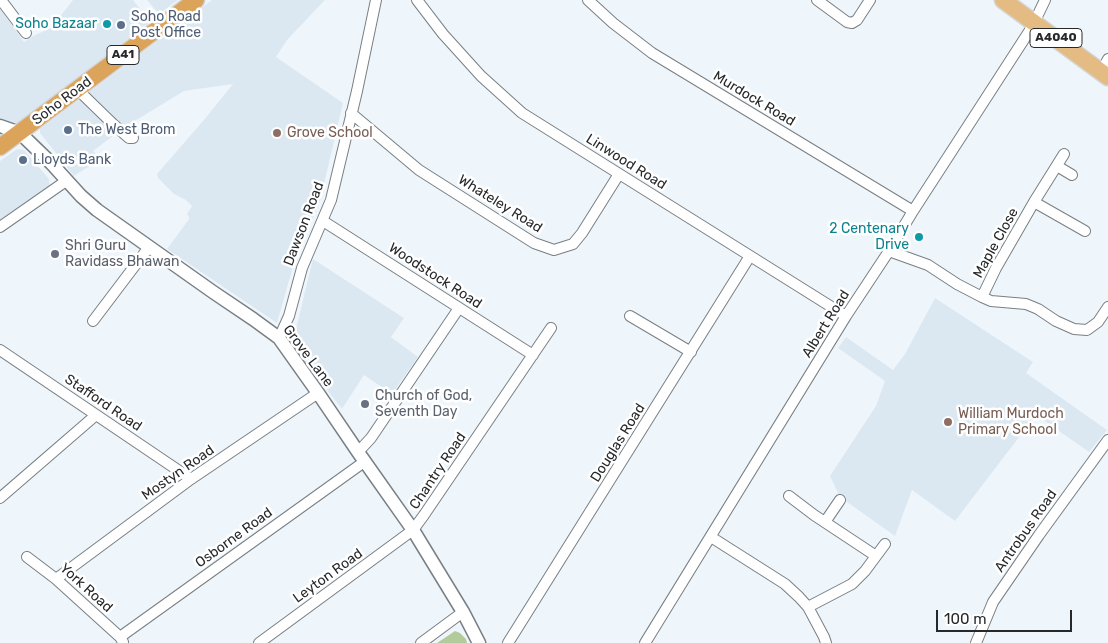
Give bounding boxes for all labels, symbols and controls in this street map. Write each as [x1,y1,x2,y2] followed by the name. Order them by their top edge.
[131,9,201,41] place label: Soho Road Post Office
[15,16,97,32] place label: Soho Bazaar
[101,18,113,30] marker: Soho Bazaar
[115,19,127,31] marker: Soho Road Post Office
[1030,28,1082,48] road number: A4040
[107,46,139,64] road number: A41
[710,68,798,130] street label: Murdock Road
[29,73,95,129] street label: Soho Road
[78,122,175,138] place label: The West Brom
[62,124,74,136] marker: The West Brom
[287,125,373,141] place label: Grove School
[271,127,283,139] marker: Grove School
[583,131,669,193] street label: Linwood Road
[33,152,111,168] place label: Lloyds Bank
[17,154,29,166] marker: Lloyds Bank
[455,171,545,237] street label: Whateley Road
[280,180,328,268] street label: Dawson Road
[970,205,1022,281] street label: Maple Close
[829,221,909,253] place label: 2 Centenary Drive
[913,231,925,243] marker: 2 Centenary Drive
[65,238,179,270] place label: Shri Guru Ravidass Bhawan
[385,240,485,312] street label: Woodstock Road
[49,248,61,260] marker: Shri Guru Ravidass Bhawan
[799,287,853,361] street label: Albert Road
[279,322,337,390] street label: Grove Lane
[61,371,145,435] street label: Stafford Road
[375,388,472,421] place label: Church of God, Seventh Day
[359,398,371,410] marker: Church of God, Seventh Day
[587,401,649,485] street label: Douglas Road
[958,406,1064,438] place label: William Murdoch Primary School
[942,416,954,428] marker: William Murdoch Primary School
[406,429,470,513] street label: Chantry Road
[139,442,217,504] street label: Mostyn Road
[991,486,1061,576] street label: Antrobus Road
[192,504,276,572] street label: Osborne Road
[290,545,366,607] street label: Leyton Road
[56,560,116,616] street label: York Road
[938,600,1074,632] scale bar
[944,610,986,628] text: 100 m

